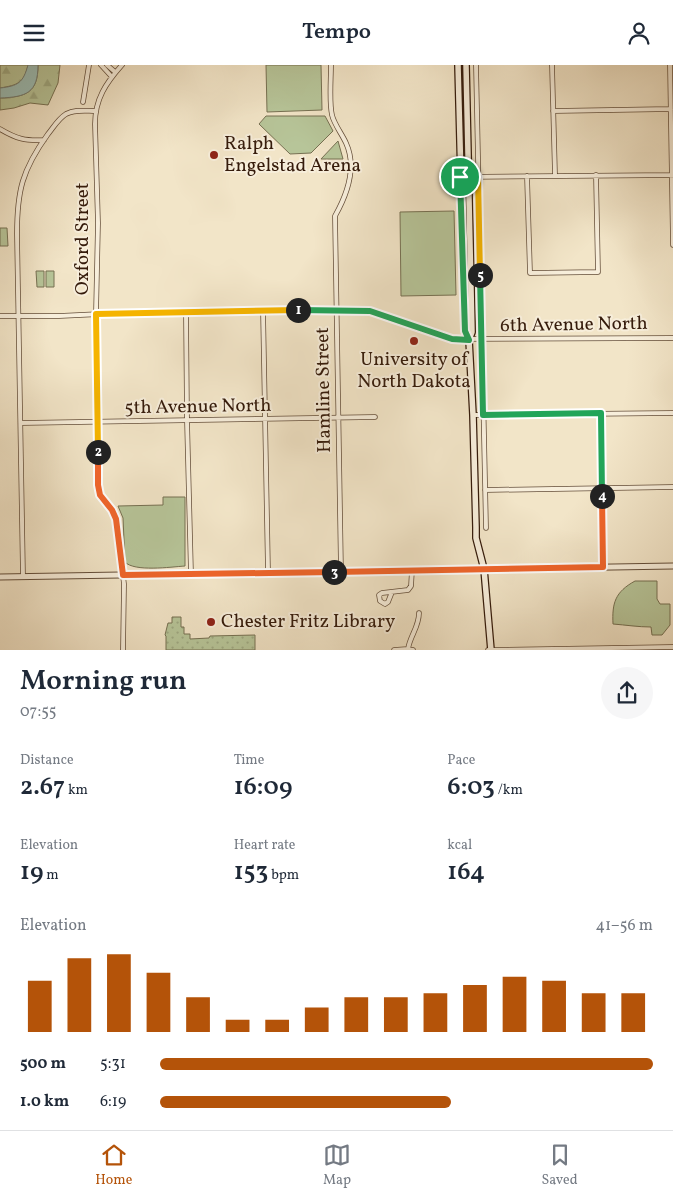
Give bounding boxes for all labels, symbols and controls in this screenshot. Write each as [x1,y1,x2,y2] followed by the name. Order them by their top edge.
[302,17,371,48] text: Tempo
[20,19,48,47] icon: menu
[625,19,653,47] icon: person
[224,131,361,179] place label: Ralph Engelstad Arena
[208,149,220,161] marker: Ralph Engelstad Arena
[439,156,481,198] pin
[446,163,474,191] icon: arrive
[70,182,96,295] street label: Oxford Street
[468,263,492,287] pin: 5
[477,266,484,285] text: 5
[286,297,310,323] pin: 1
[296,301,301,320] text: 1
[500,311,648,339] street label: 6th Avenue North
[310,326,338,453] street label: Hamline Street
[408,335,420,347] marker: University of North Dakota
[357,347,471,395] place label: University of North Dakota
[124,393,272,421] street label: 5th Avenue North
[86,439,110,465] pin: 2
[95,443,102,462] text: 2
[590,483,614,509] pin: 4
[598,487,607,506] text: 4
[322,559,346,585] pin: 3
[331,563,338,582] text: 3
[221,609,395,635] place label: Chester Fritz Library
[205,616,217,628] marker: Chester Fritz Library
[20,662,187,701] text: Morning run
[601,667,653,719] button: share
[20,701,57,723] text: 07:55
[20,751,74,770] text: Distance
[234,751,264,770] text: Time
[447,751,475,770] text: Pace
[20,770,65,805] text: 2.67
[234,770,292,805] text: 16:09
[447,770,495,805] text: 6:03
[65,781,88,800] text: km
[495,781,523,800] text: /km
[20,836,78,855] text: Elevation
[234,836,295,855] text: Heart rate
[447,836,472,855] text: kcal
[20,855,43,890] text: 19
[234,855,268,890] text: 153
[447,855,485,890] text: 164
[43,866,59,885] text: m
[268,866,299,885] text: bpm
[20,915,87,937] text: Elevation
[596,915,653,937] text: 41–56 m
[20,1053,66,1075] text: 500 m
[100,1053,126,1075] text: 5:31
[20,1091,69,1113] text: 1.0 km
[100,1091,126,1113] text: 6:19
[95,1141,132,1190] tab: Home
[323,1141,351,1190] tab: Map
[542,1141,578,1190] tab: Saved

